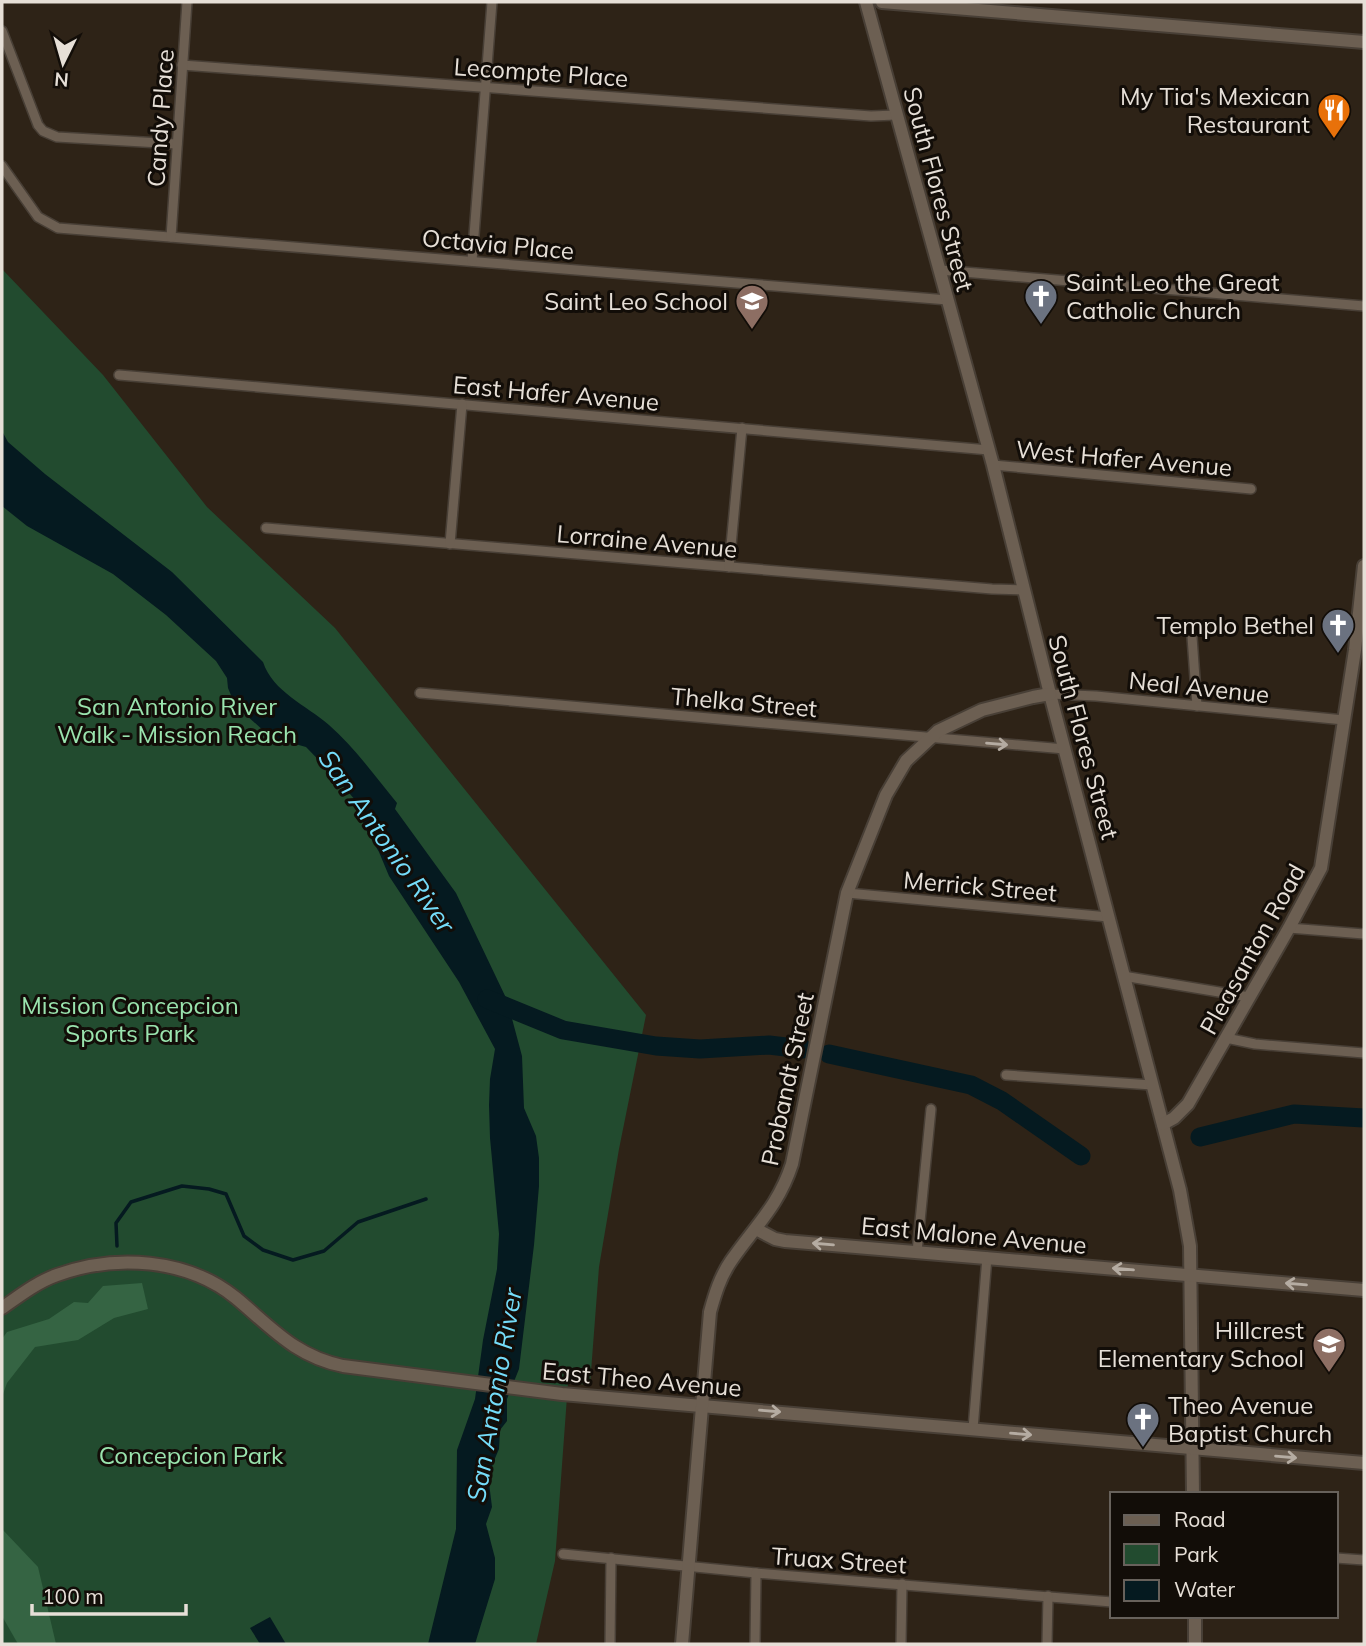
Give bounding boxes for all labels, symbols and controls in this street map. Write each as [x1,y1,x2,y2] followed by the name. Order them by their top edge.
[28,28,98,98] north arrow
[140,48,180,188] street label: Candy Place
[453,51,629,93] street label: Lecompte Place
[53,67,70,93] text: N
[1120,81,1310,139] place label: My Tia's Mexican Restaurant
[897,84,981,294] street label: South Flores Street
[1315,91,1353,140] restaurant icon: My Tia's Mexican Restaurant
[421,222,575,266] street label: Octavia Place
[1066,267,1280,325] place label: Saint Leo the Great Catholic Church
[1022,277,1060,326] church icon: Saint Leo the Great Catholic Church
[733,282,771,331] school or university icon: Saint Leo School
[544,286,728,316] place label: Saint Leo School
[452,369,660,417] street label: East Hafer Avenue
[1015,434,1233,482] street label: West Hafer Avenue
[556,518,738,564] street label: Lorraine Avenue
[1319,606,1357,655] church icon: Templo Bethel
[1157,610,1314,640] place label: Templo Bethel
[1042,632,1126,842] street label: South Flores Street
[1127,665,1271,709] street label: Neal Avenue
[670,681,818,723] street label: Thelka Street
[57,691,297,749] park label: San Antonio River Walk - Mission Reach
[985,738,1008,751] one-way arrow
[311,743,463,940] water label: San Antonio River
[1193,859,1311,1039] street label: Pleasanton Road
[902,864,1058,908] street label: Merrick Street
[21,990,239,1048] park label: Mission Concepcion Sports Park
[754,990,820,1168] street label: Probandt Street
[860,1210,1088,1260] street label: East Malone Avenue
[812,1237,835,1250] one-way arrow
[1112,1262,1135,1275] one-way arrow
[1285,1277,1308,1290] one-way arrow
[459,1284,529,1504] water label: San Antonio River
[1098,1315,1304,1373] place label: Hillcrest Elementary School
[1310,1325,1348,1374] school or university icon: Hillcrest Elementary School
[541,1355,743,1403] street label: East Theo Avenue
[1168,1390,1332,1448] place label: Theo Avenue Baptist Church
[1124,1400,1162,1449] church icon: Theo Avenue Baptist Church
[758,1405,780,1418] one-way arrow
[1009,1428,1031,1441] one-way arrow
[99,1440,284,1470] park label: Concepcion Park
[1274,1451,1296,1464] one-way arrow
[1110,1492,1338,1618] legend
[1174,1506,1225,1532] text: Road
[771,1540,907,1580] street label: Truax Street
[1174,1541,1218,1567] text: Park
[32,1572,186,1616] scale bar
[1174,1576,1235,1602] text: Water
[42,1583,104,1609] text: 100 m

